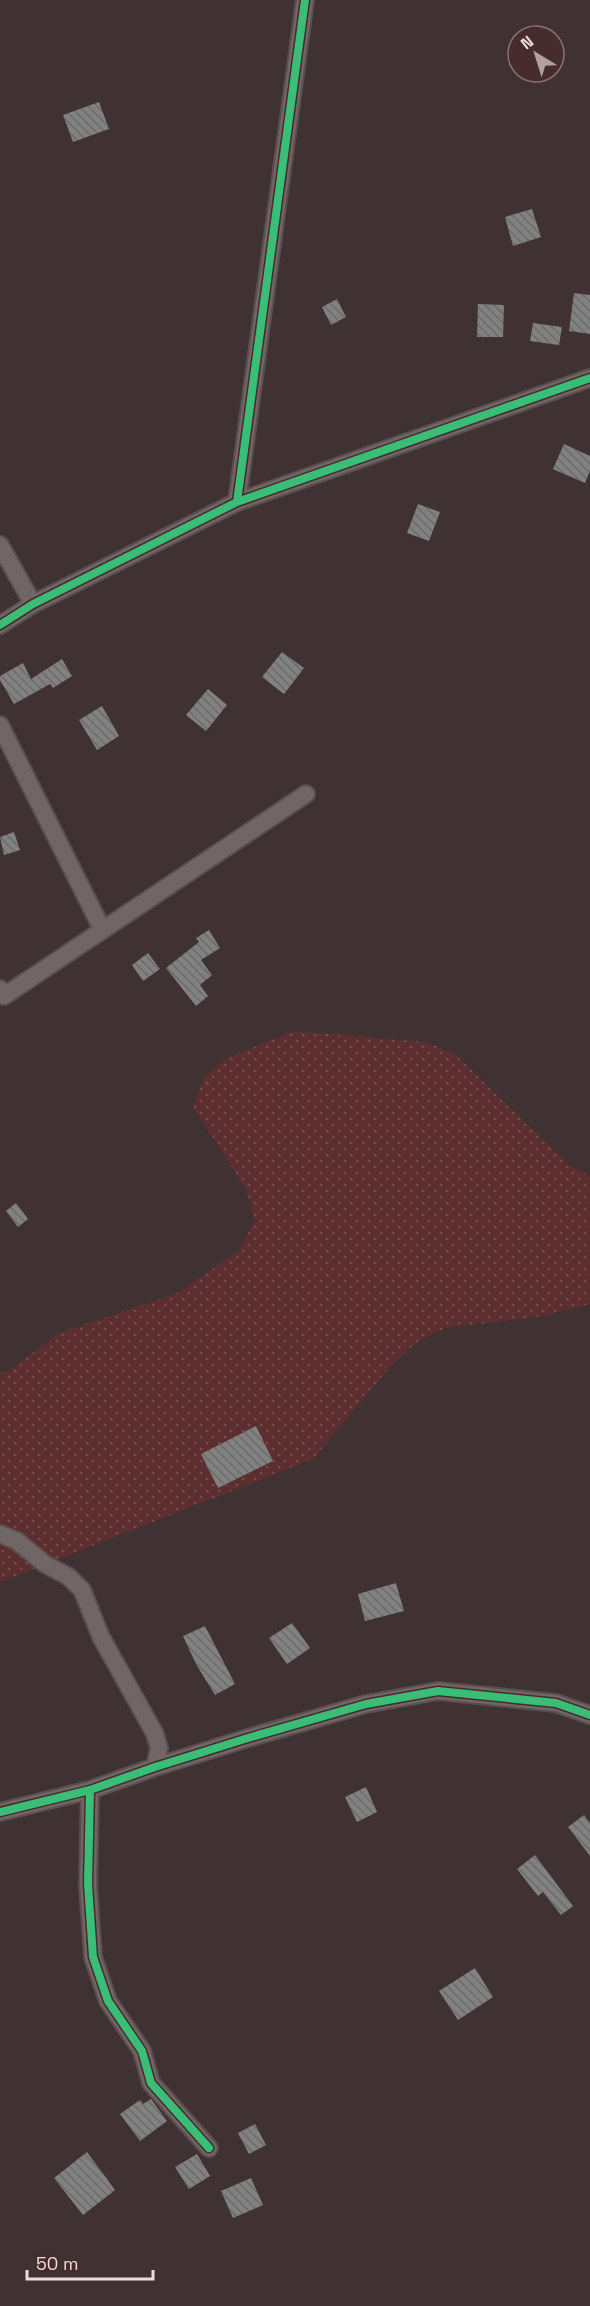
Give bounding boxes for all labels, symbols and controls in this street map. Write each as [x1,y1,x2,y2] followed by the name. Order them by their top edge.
[506,24,566,84] north arrow
[516,31,538,54] text: N
[27,2243,153,2281] scale bar
[36,2252,78,2275] text: 50 m

